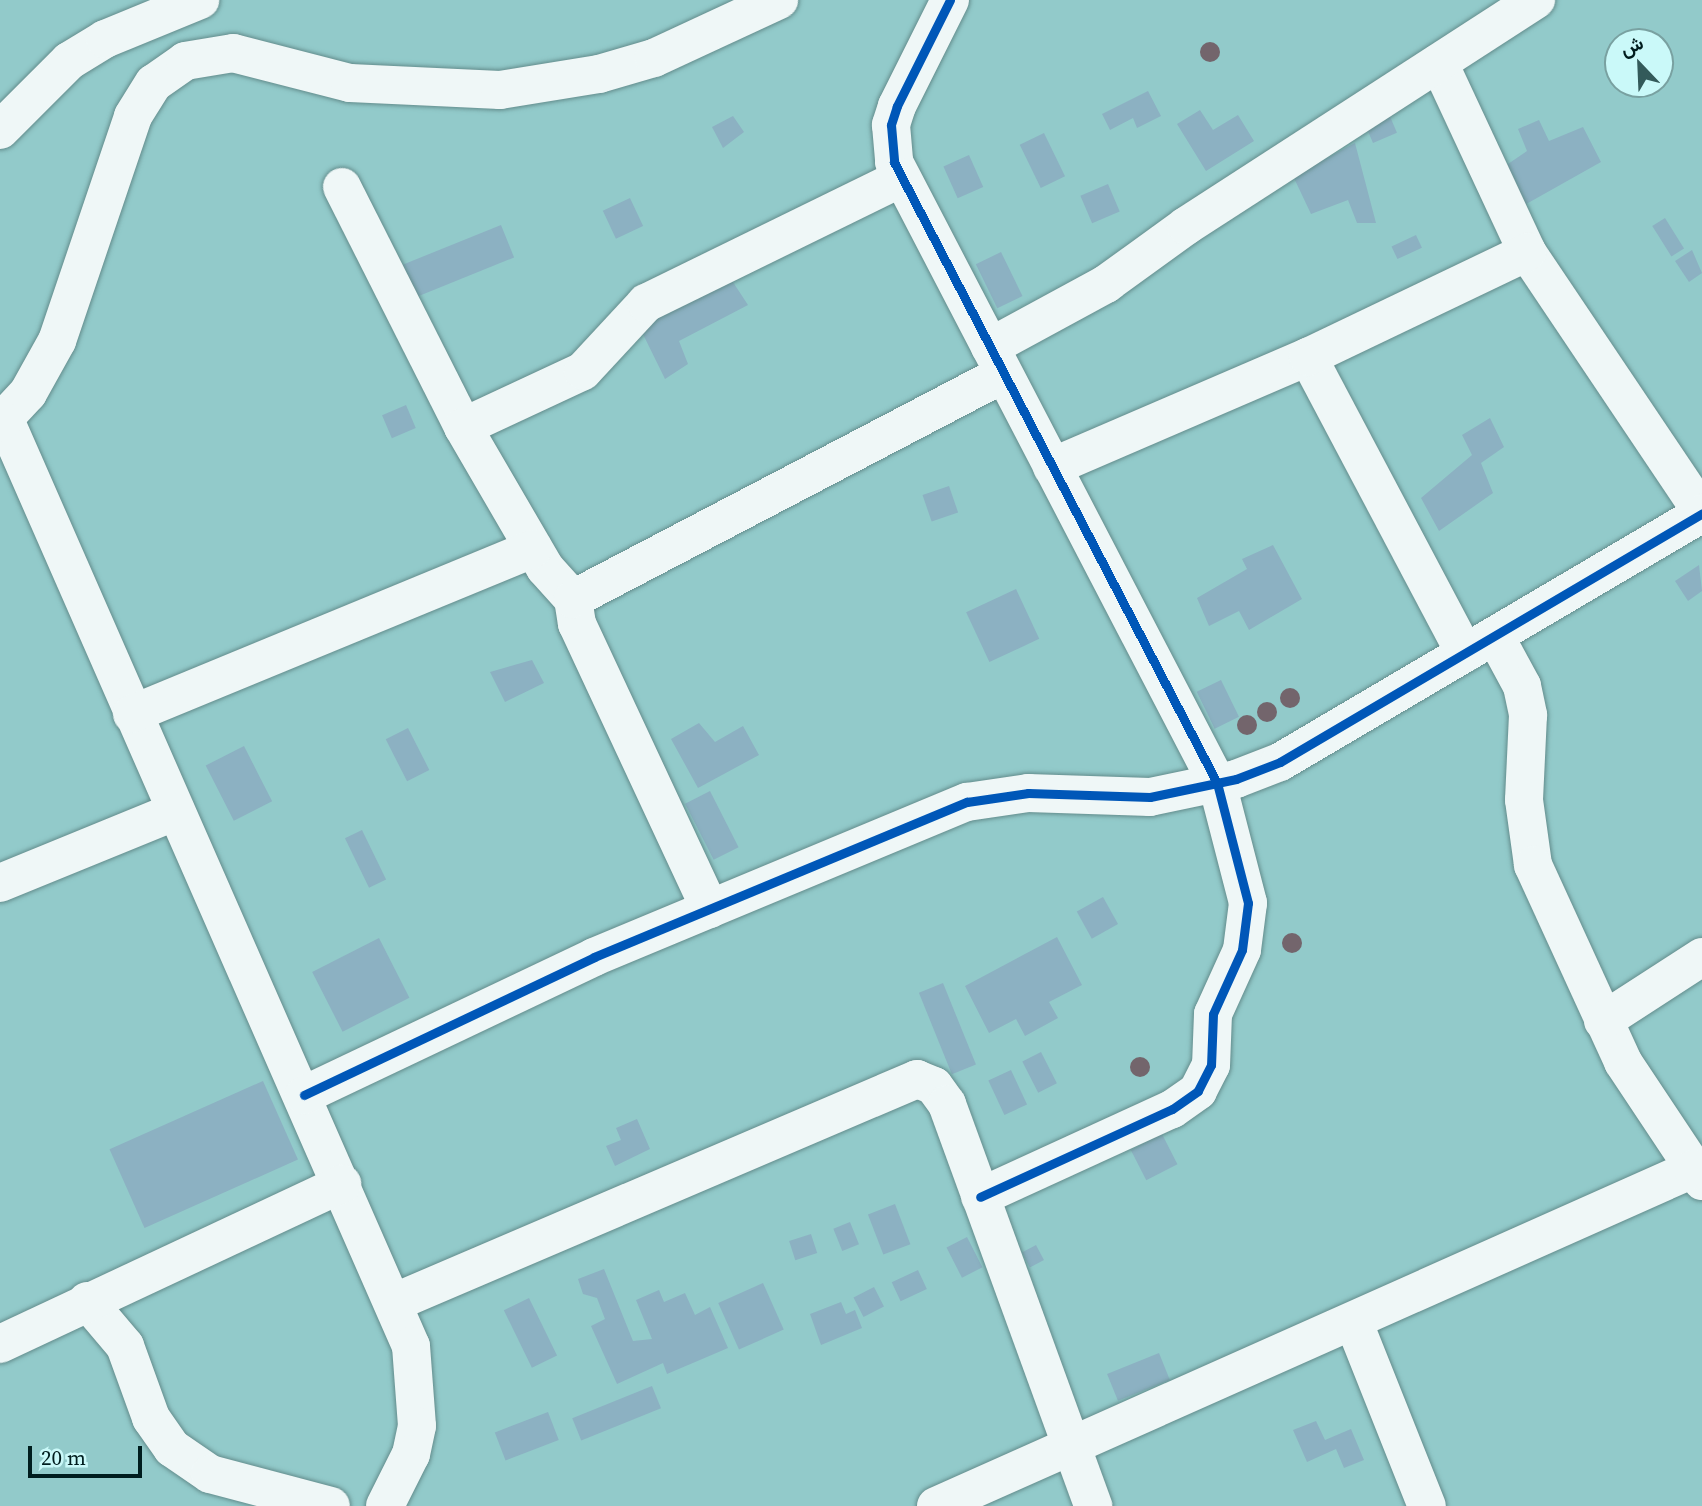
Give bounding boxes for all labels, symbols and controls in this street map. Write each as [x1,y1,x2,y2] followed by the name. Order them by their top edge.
[1604,28,1674,98] north arrow
[1616,29,1647,62] text: ش
[32,1432,145,1476] scale bar
[41,1443,86,1472] text: 20 m

